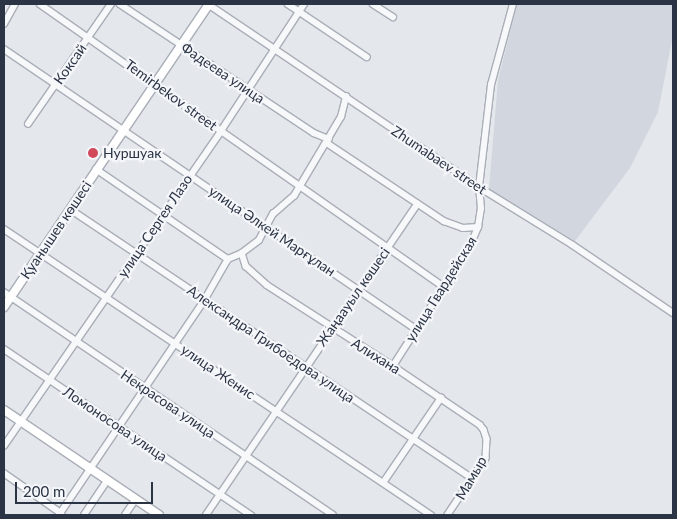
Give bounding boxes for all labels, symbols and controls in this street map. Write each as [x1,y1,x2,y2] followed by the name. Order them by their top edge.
[178,39,268,107] street label: Фадеева улица
[50,41,90,87] street label: Коксай
[122,56,220,134] street label: Temirbekov street
[388,122,490,198] street label: Zhumabaev street
[103,145,161,161] place label: Нуршуак
[87,147,99,159] marker: Нуршуак
[114,171,196,281] street label: улица Сергея Лазо
[17,178,95,282] street label: Қуанышев көшесі
[205,182,339,280] street label: улица Әлкей Марғұлан
[402,233,480,345] street label: улица Гвардейская
[313,244,393,350] street label: Жаңаауыл көшесі
[184,282,358,406] street label: Александра Грибоедова улица
[348,334,404,378] street label: Алихана
[178,341,258,403] street label: улица Женис
[118,366,218,442] street label: Некрасова улица
[60,383,170,465] street label: Ломоносова улица
[452,453,490,503] street label: Мамыр
[18,472,155,504] scale bar
[23,482,65,500] text: 200 m

